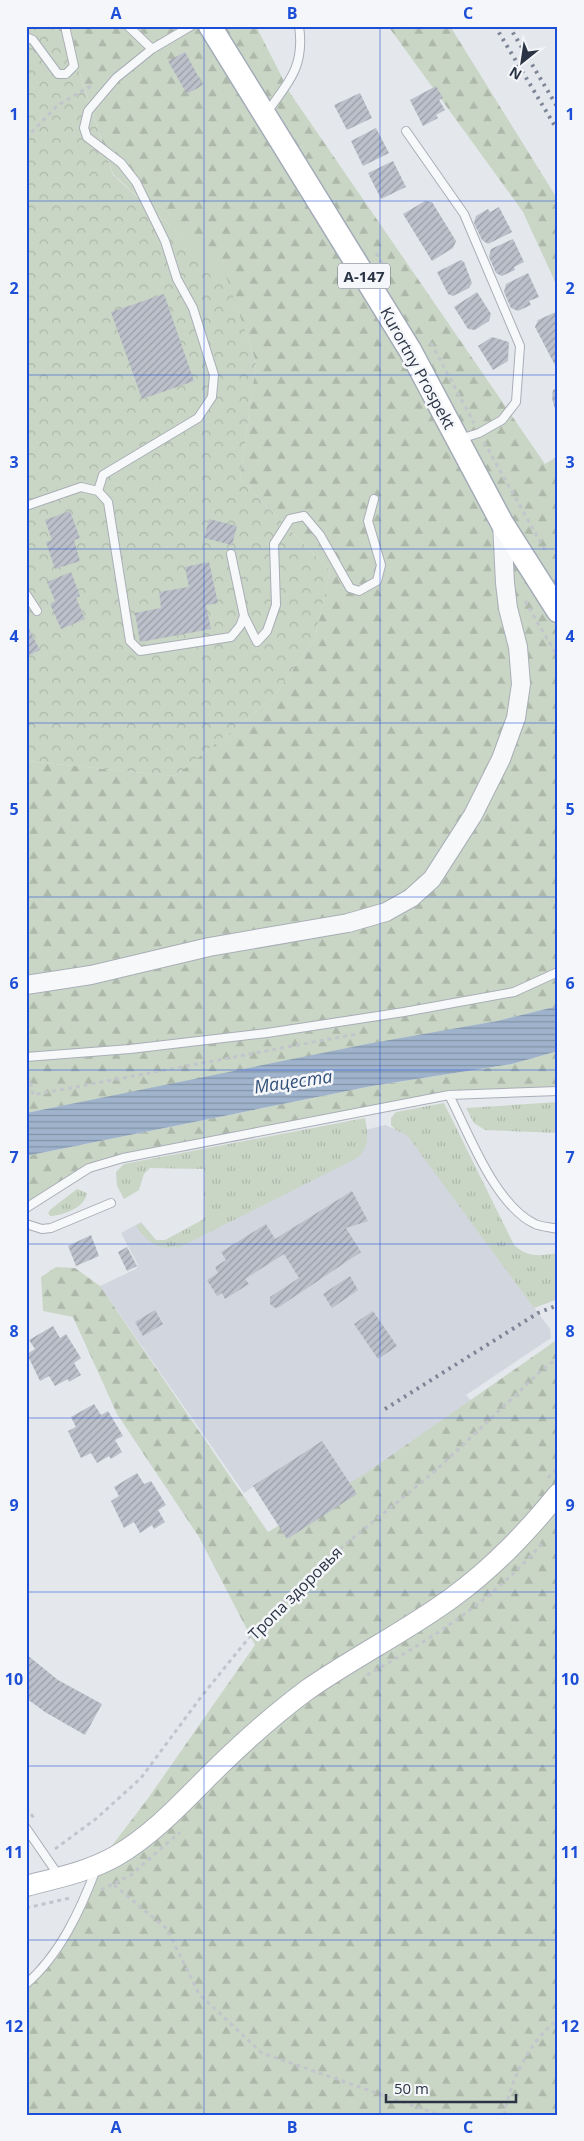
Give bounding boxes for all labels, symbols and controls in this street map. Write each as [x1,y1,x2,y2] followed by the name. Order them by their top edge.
[110,2,122,24] text: A
[287,2,297,24] text: B
[463,2,473,24] text: C
[496,38,546,88] north arrow
[506,63,525,85] text: N
[9,103,19,125] text: 1
[565,103,575,125] text: 1
[338,264,390,288] road number: А-147
[9,277,19,299] text: 2
[565,277,575,299] text: 2
[375,303,461,433] street label: Kurortny Prospekt
[9,451,19,473] text: 3
[565,451,575,473] text: 3
[9,625,19,647] text: 4
[565,625,575,647] text: 4
[9,798,19,820] text: 5
[565,798,575,820] text: 5
[9,972,19,994] text: 6
[565,972,575,994] text: 6
[252,1064,334,1098] water label: Мацеста
[9,1146,19,1168] text: 7
[565,1146,575,1168] text: 7
[9,1320,19,1342] text: 8
[565,1320,575,1342] text: 8
[9,1494,19,1516] text: 9
[565,1494,575,1516] text: 9
[243,1541,347,1645] street label: Тропа здоровья
[5,1668,23,1690] text: 10
[561,1668,579,1690] text: 10
[5,1841,23,1863] text: 11
[561,1841,579,1863] text: 11
[5,2015,23,2037] text: 12
[561,2015,579,2037] text: 12
[386,2071,516,2103] scale bar
[394,2078,429,2098] text: 50 m
[110,2116,122,2138] text: A
[287,2116,297,2138] text: B
[463,2116,473,2138] text: C

